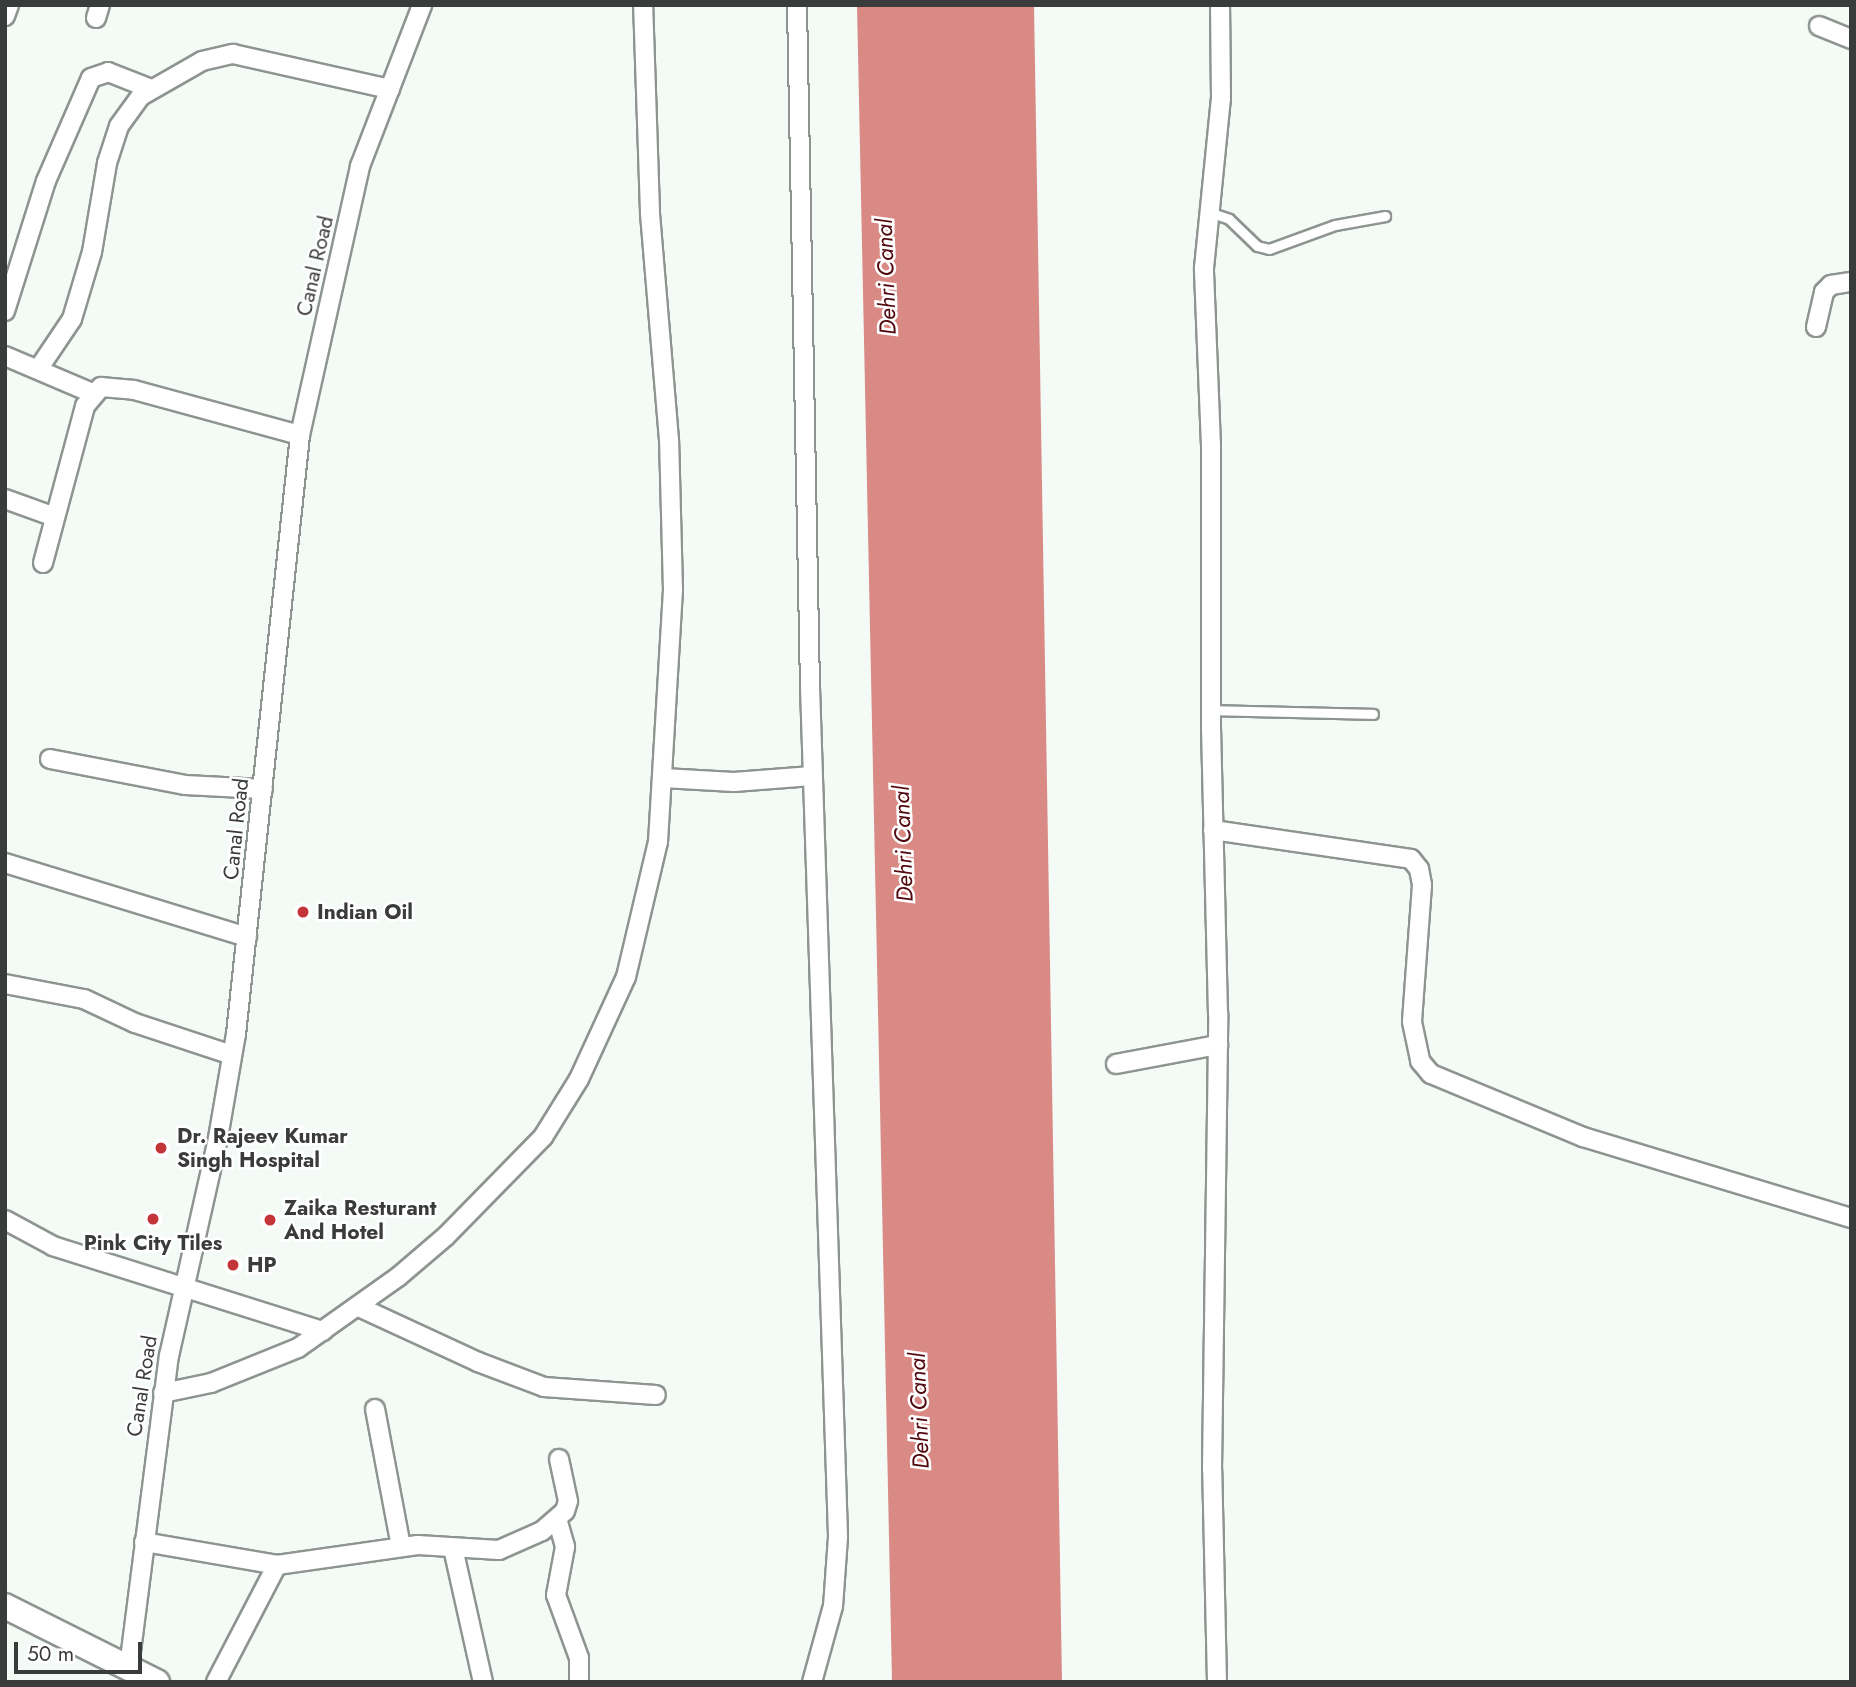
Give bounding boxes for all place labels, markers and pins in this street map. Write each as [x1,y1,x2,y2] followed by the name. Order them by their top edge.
[317,899,413,925] place label: Indian Oil
[295,904,311,920] marker: Indian Oil
[177,1123,348,1173] place label: Dr. Rajeev Kumar Singh Hospital
[151,1138,171,1158] marker: Dr. Rajeev Kumar Singh Hospital
[284,1195,437,1245] place label: Zaika Resturant And Hotel
[145,1211,161,1227] marker: Pink City Tiles
[262,1212,278,1228] marker: Zaika Resturant And Hotel
[84,1230,222,1256] place label: Pink City Tiles
[247,1252,277,1278] place label: HP
[225,1257,241,1273] marker: HP

